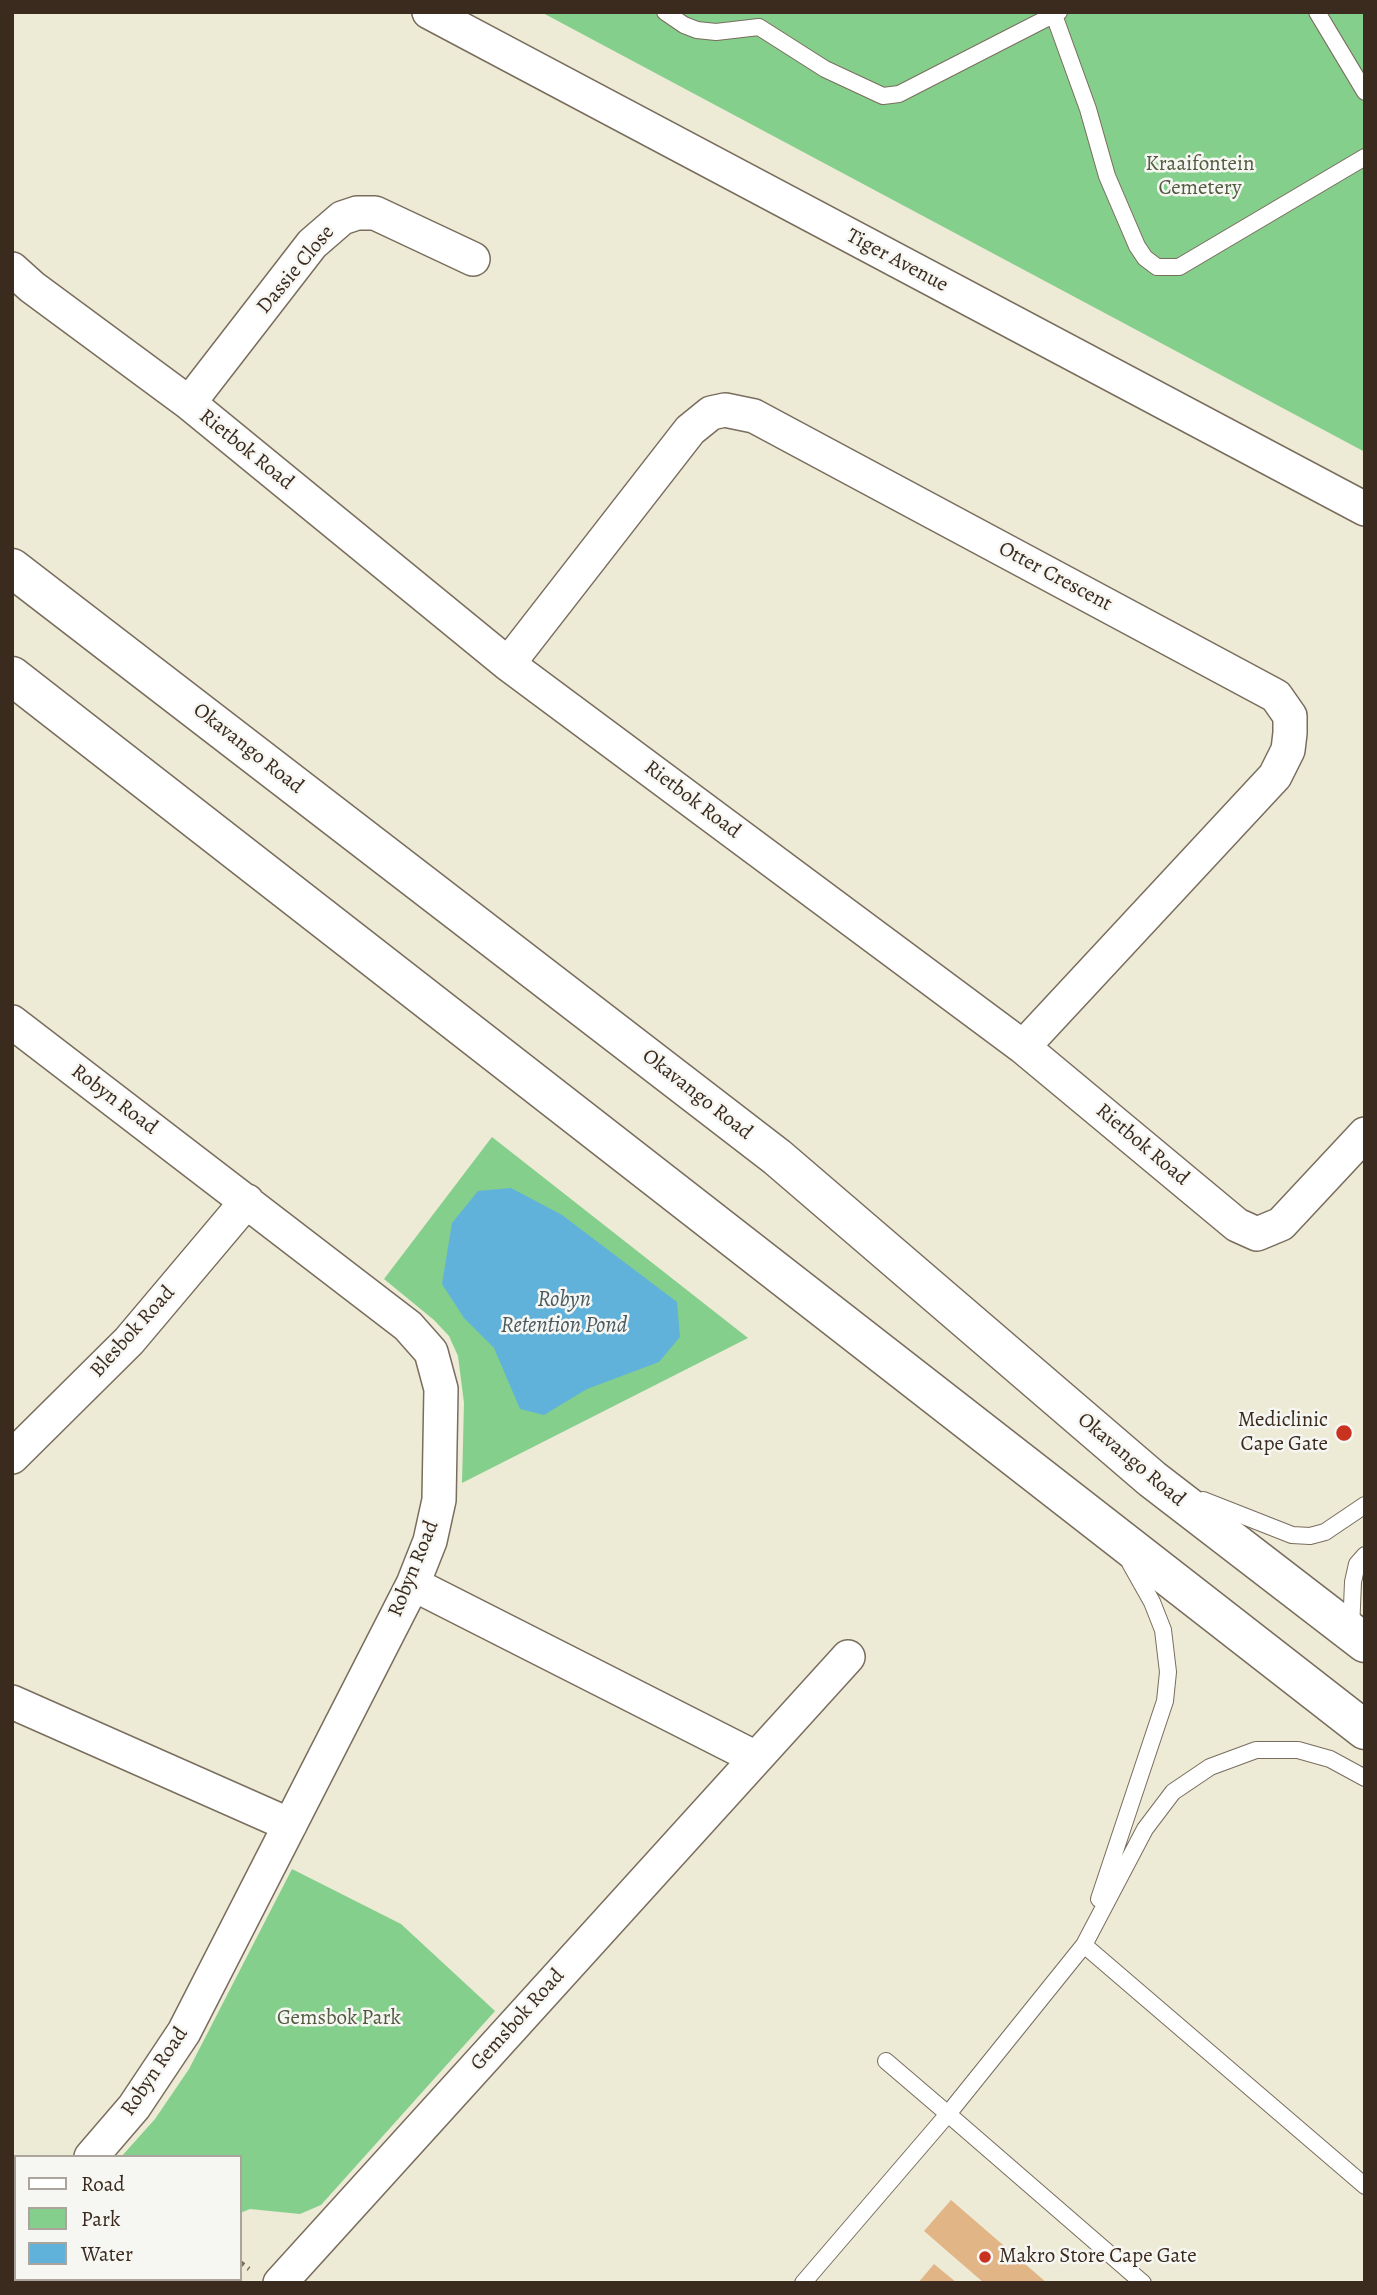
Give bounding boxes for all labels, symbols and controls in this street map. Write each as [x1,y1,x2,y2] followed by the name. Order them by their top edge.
[1146,152,1254,202] park label: Kraaifontein Cemetery
[252,221,340,319] street label: Dassie Close
[842,224,952,298] street label: Tiger Avenue
[194,404,298,496] street label: Rietbok Road
[994,537,1116,617] street label: Otter Crescent
[188,698,308,800] street label: Okavango Road
[639,756,745,844] street label: Rietbok Road
[637,1044,757,1146] street label: Okavango Road
[66,1059,162,1141] street label: Robyn Road
[1090,1099,1194,1191] street label: Rietbok Road
[85,1281,181,1383] street label: Blesbok Road
[501,1286,627,1340] water label: Robyn Retention Pond
[1072,1408,1190,1512] street label: Okavango Road
[1238,1408,1328,1458] place label: Mediclinic Cape Gate
[1334,1423,1354,1443] marker: Mediclinic Cape Gate
[383,1517,445,1621] street label: Robyn Road
[466,1964,570,2076] street label: Gemsbok Road
[277,2006,401,2032] park label: Gemsbok Park
[116,2023,194,2121] street label: Robyn Road
[14,2155,242,2281] legend
[81,2170,125,2198] text: Road
[81,2205,120,2233] text: Park
[81,2240,133,2268] text: Water
[999,2244,1197,2270] place label: Makro Store Cape Gate
[977,2249,993,2265] marker: Makro Store Cape Gate

